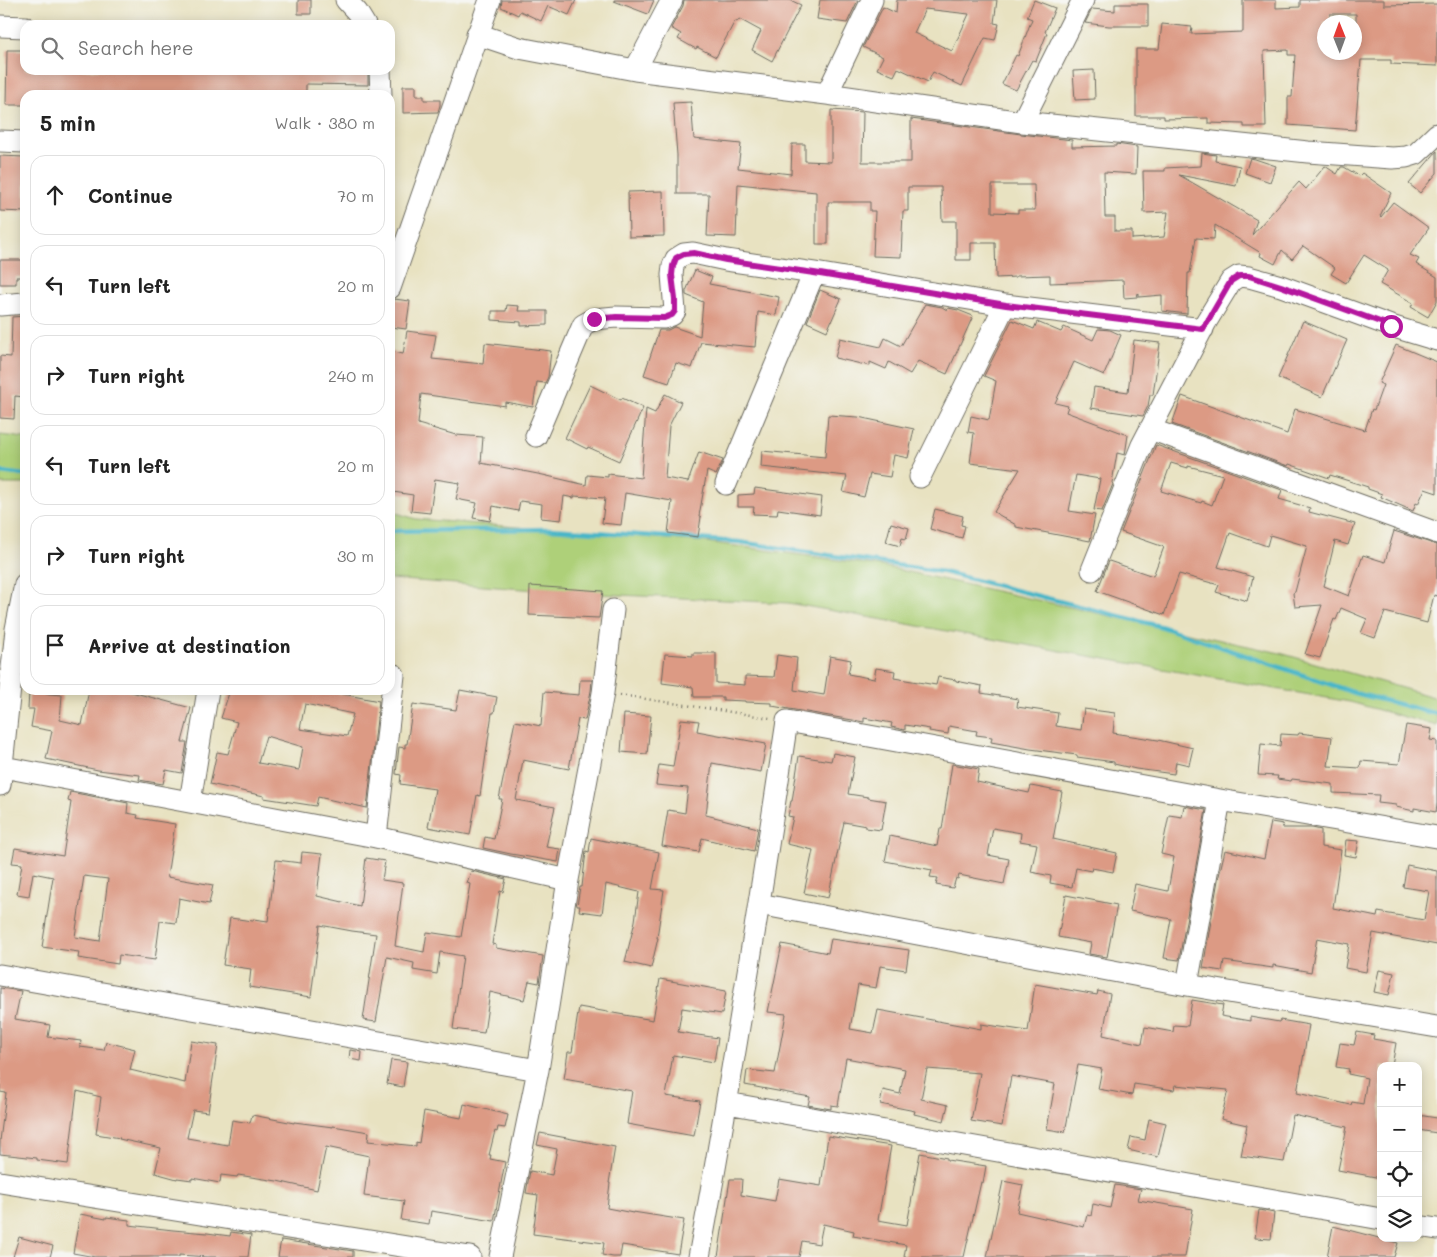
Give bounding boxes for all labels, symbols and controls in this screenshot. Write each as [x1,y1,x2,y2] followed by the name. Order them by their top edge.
[1317,15,1362,60] north arrow
[20,20,395,75] search box
[38,34,66,62] icon: search
[78,35,194,60] text: Search here
[40,109,96,136] text: 5 min
[274,112,375,133] text: Walk · 380 m
[41,181,69,209] icon: ahead
[88,183,173,208] text: Continue
[337,185,374,206] text: 70 m
[41,271,69,299] icon: left
[88,273,171,298] text: Turn left
[337,275,374,296] text: 20 m
[583,308,606,331] route end
[1380,315,1403,338] route start
[41,361,69,389] icon: right
[88,363,185,388] text: Turn right
[328,365,374,386] text: 240 m
[41,451,69,479] icon: left
[88,453,171,478] text: Turn left
[337,455,374,476] text: 20 m
[41,541,69,569] icon: right
[88,543,185,568] text: Turn right
[337,545,374,566] text: 30 m
[41,631,69,659] icon: arrive
[88,633,291,658] text: Arrive at destination
[1377,1062,1422,1242] map controls
[1377,1062,1422,1107] button: +
[1377,1107,1422,1152] button: −
[1377,1152,1422,1197] button: locate
[1377,1197,1422,1242] button: layers

